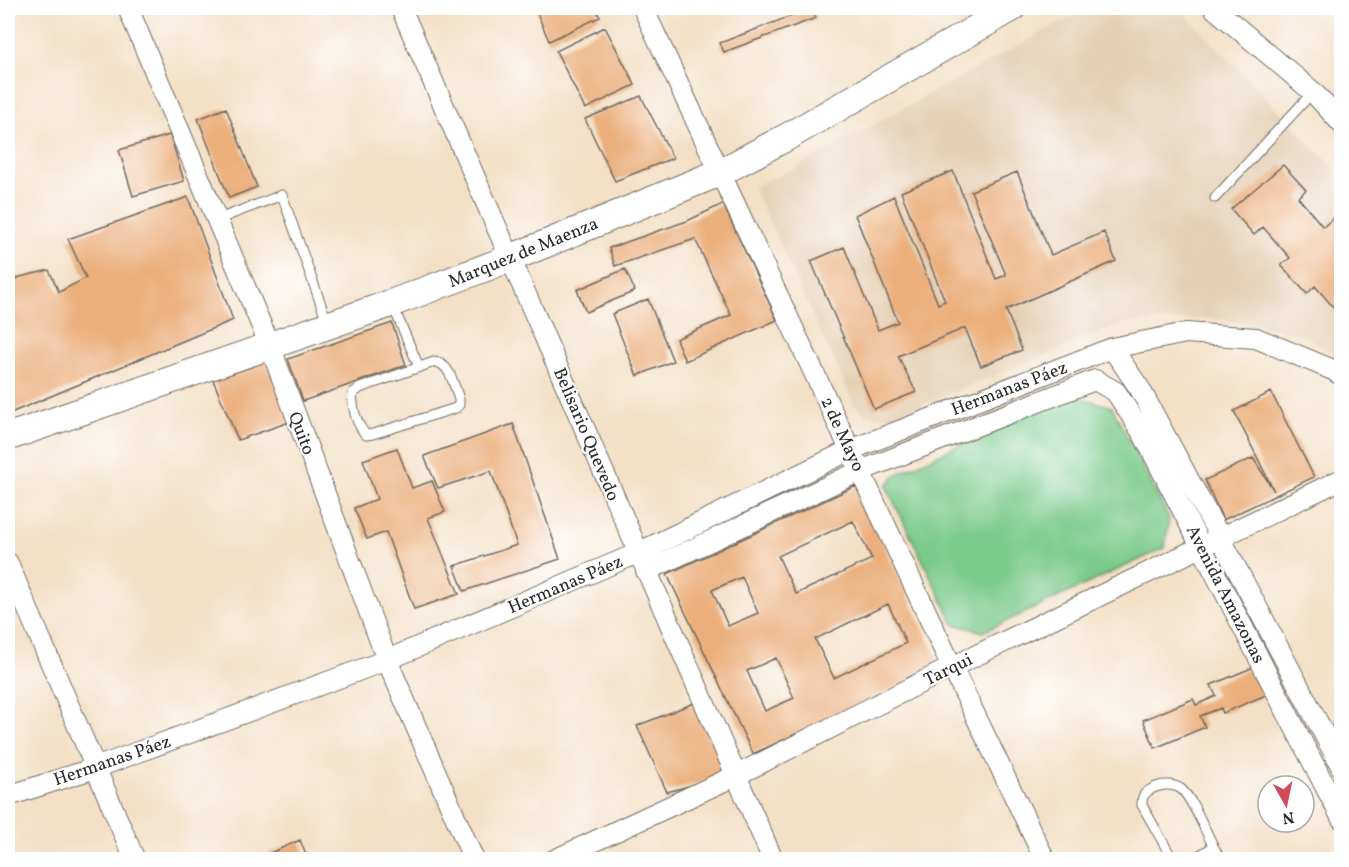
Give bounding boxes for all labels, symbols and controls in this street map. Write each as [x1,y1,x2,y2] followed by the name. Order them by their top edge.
[445,212,602,295] street label: Marquez de Maenza
[948,356,1071,423] street label: Hermanas Páez
[546,364,625,505] street label: Belisario Quevedo
[813,393,870,476] street label: 2 de Mayo
[281,408,320,459] street label: Quito
[1179,521,1270,668] street label: Avenida Amazonas
[504,550,627,621] street label: Hermanas Páez
[920,648,977,693] street label: Tarqui
[50,730,174,793] street label: Hermanas Páez
[1256,774,1316,834] north arrow
[1280,805,1295,829] text: N

